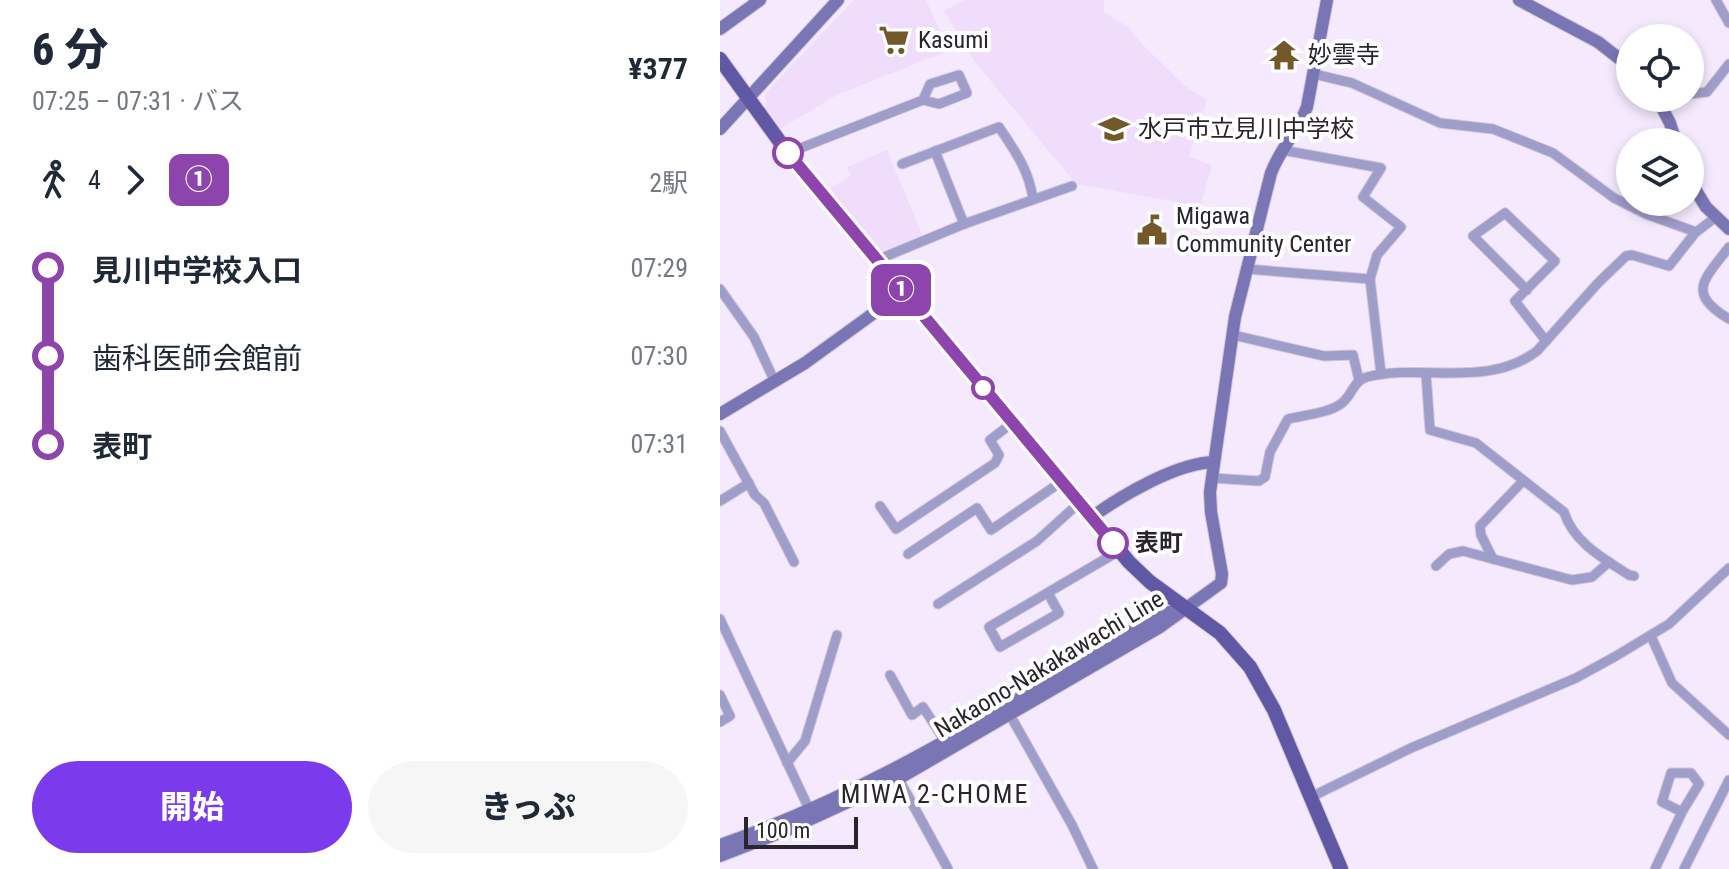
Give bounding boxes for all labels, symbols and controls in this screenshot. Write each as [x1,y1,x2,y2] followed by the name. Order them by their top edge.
[877,23,911,57] supermarket icon: Kasumi
[32,24,109,76] text: 6 分
[1616,24,1704,216] map controls
[1616,24,1704,112] button: locate
[918,26,989,54] place label: Kasumi
[1267,38,1301,72] temple icon: 妙雲寺
[1308,41,1380,69] place label: 妙雲寺
[628,51,688,86] text: ¥377
[32,86,244,116] text: 07:25 – 07:31 · バス
[1097,112,1131,146] school or university icon: 水戸市立見川中学校
[1138,115,1354,143] place label: 水戸市立見川中学校
[1616,128,1704,216] button: layers
[773,138,803,168] unlabelled marker
[32,158,76,202] icon: walk
[113,158,157,202] icon: forward
[185,163,213,196] text: ①
[88,165,101,195] text: 4
[649,168,688,198] text: 2駅
[1176,202,1351,258] place label: Migawa Community Center
[1135,213,1169,247] public building icon: Migawa Community Center
[92,253,302,288] text: 見川中学校入口
[631,253,688,283] text: 07:29
[875,264,927,316] line badge: ①
[887,273,915,306] text: ①
[92,341,302,376] text: 歯科医師会館前
[631,341,688,371] text: 07:30
[972,377,994,399] unlabelled marker
[92,429,152,464] text: 表町
[631,429,688,459] text: 07:31
[1098,528,1128,558] marker: 表町
[1135,529,1183,557] place label: 表町
[930,585,1168,743] street label: Nakaono-Nakakawachi Line
[32,761,352,853] button: 開始
[368,761,688,853] button: きっぷ
[841,779,1029,809] district label: MIWA 2-CHOME
[744,813,858,849] scale bar
[756,818,810,843] text: 100 m

